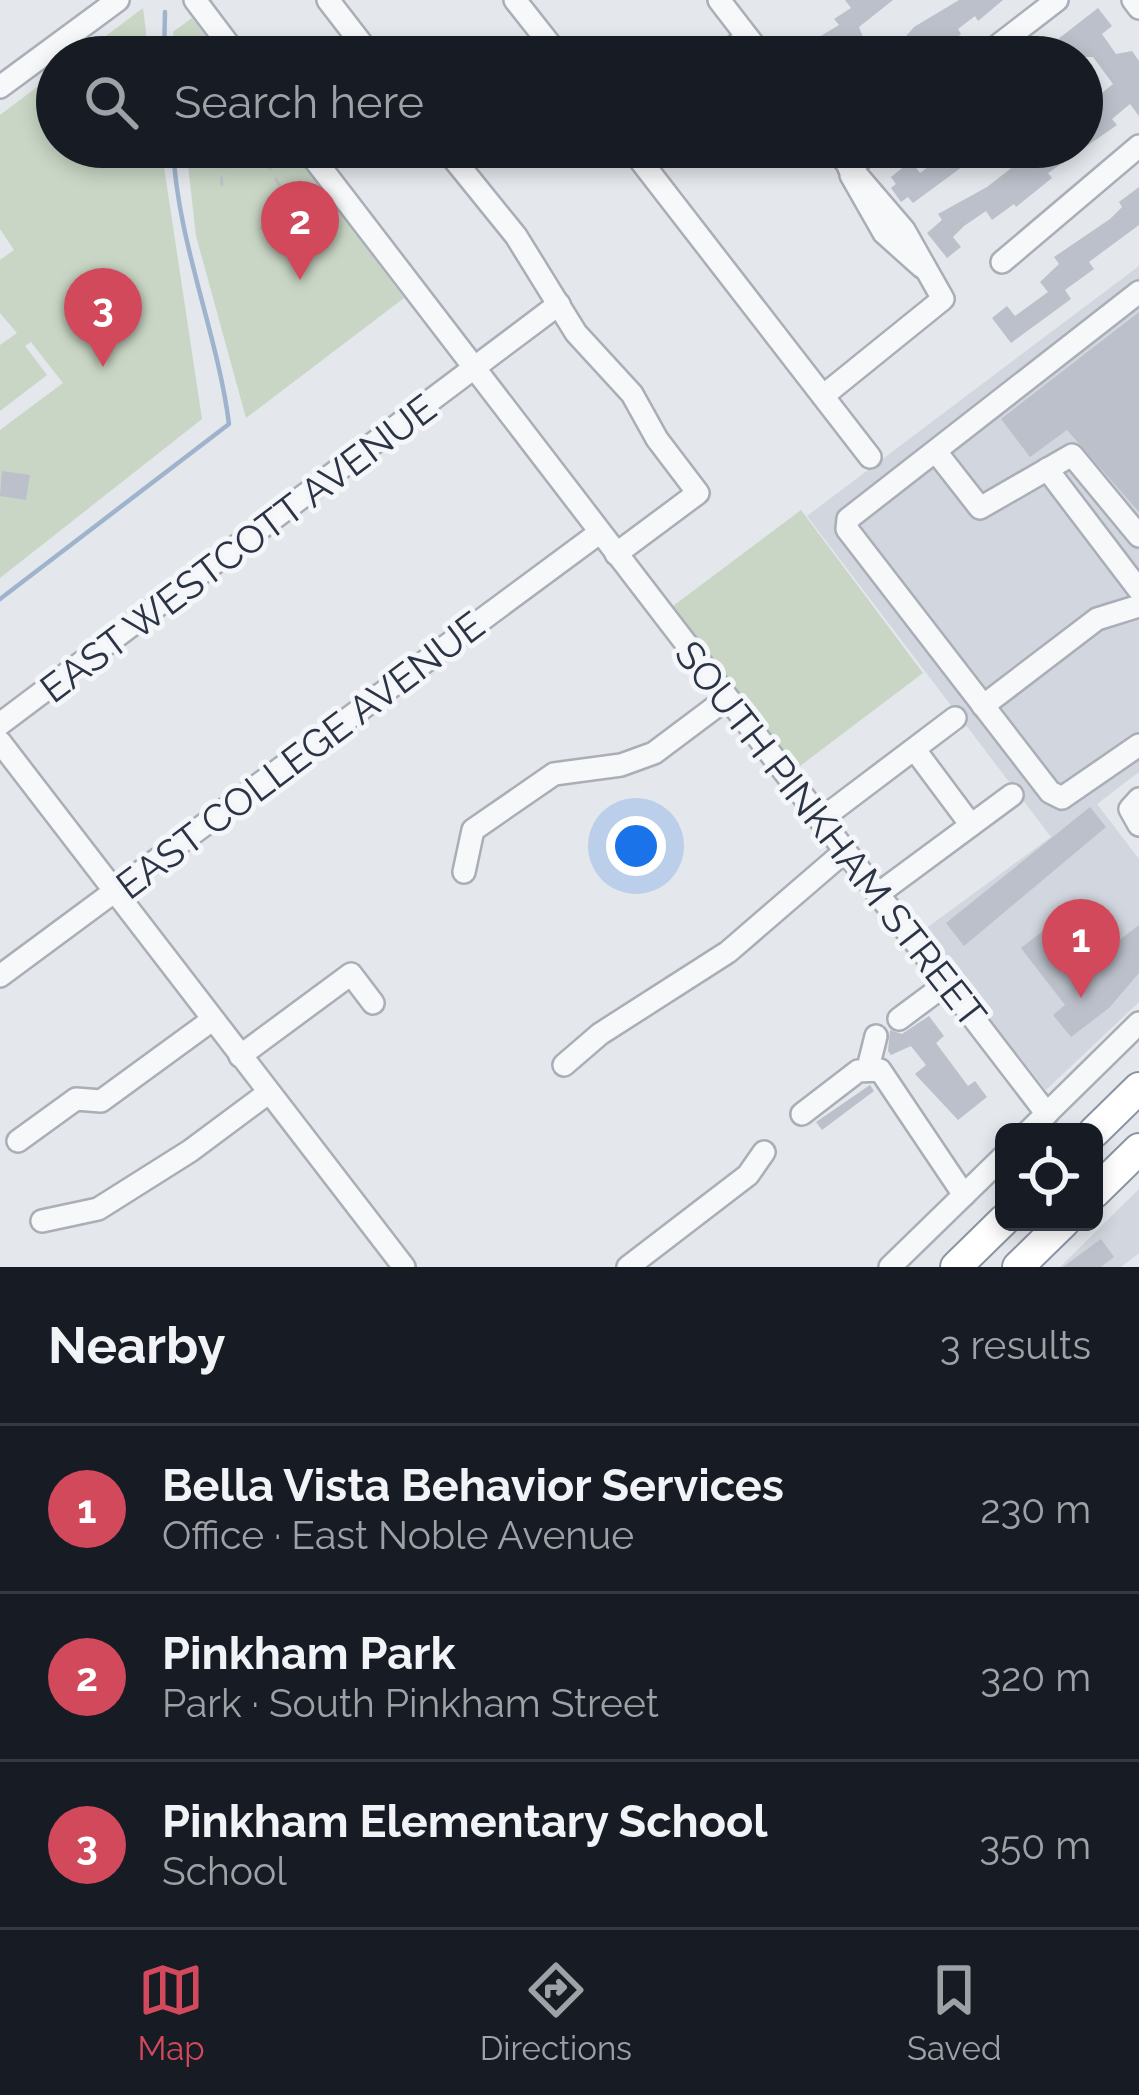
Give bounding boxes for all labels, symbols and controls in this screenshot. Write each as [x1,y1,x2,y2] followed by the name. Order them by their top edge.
[36,36,1103,168] search box
[78,69,144,135] icon: search
[174,76,424,129] text: Search here
[261,181,339,280] pin: 2
[64,268,142,367] pin: 3
[31,384,445,712] street label: EAST WESTCOTT AVENUE
[107,602,493,908] street label: EAST COLLEGE AVENUE
[666,632,996,1036] street label: SOUTH PINKHAM STREET
[606,816,666,876] your location
[1042,899,1120,998] pin: 1
[995,1123,1103,1231] map controls
[995,1123,1103,1231] button: locate
[48,1315,225,1375] text: Nearby
[940,1322,1091,1368] text: 3 results
[162,1459,784,1512] text: Bella Vista Behavior Services
[77,1486,97,1532] text: 1
[980,1486,1091,1532] text: 230 m
[162,1512,634,1558] text: Office · East Noble Avenue
[162,1627,456,1680] text: Pinkham Park
[76,1654,98,1700] text: 2
[980,1654,1091,1700] text: 320 m
[162,1680,659,1726] text: Park · South Pinkham Street
[162,1795,768,1848] text: Pinkham Elementary School
[76,1822,98,1868] text: 3
[979,1822,1091,1868] text: 350 m
[162,1848,287,1894] text: School
[138,1957,205,2068] tab: Map
[480,1957,632,2068] tab: Directions
[907,1957,1001,2068] tab: Saved

